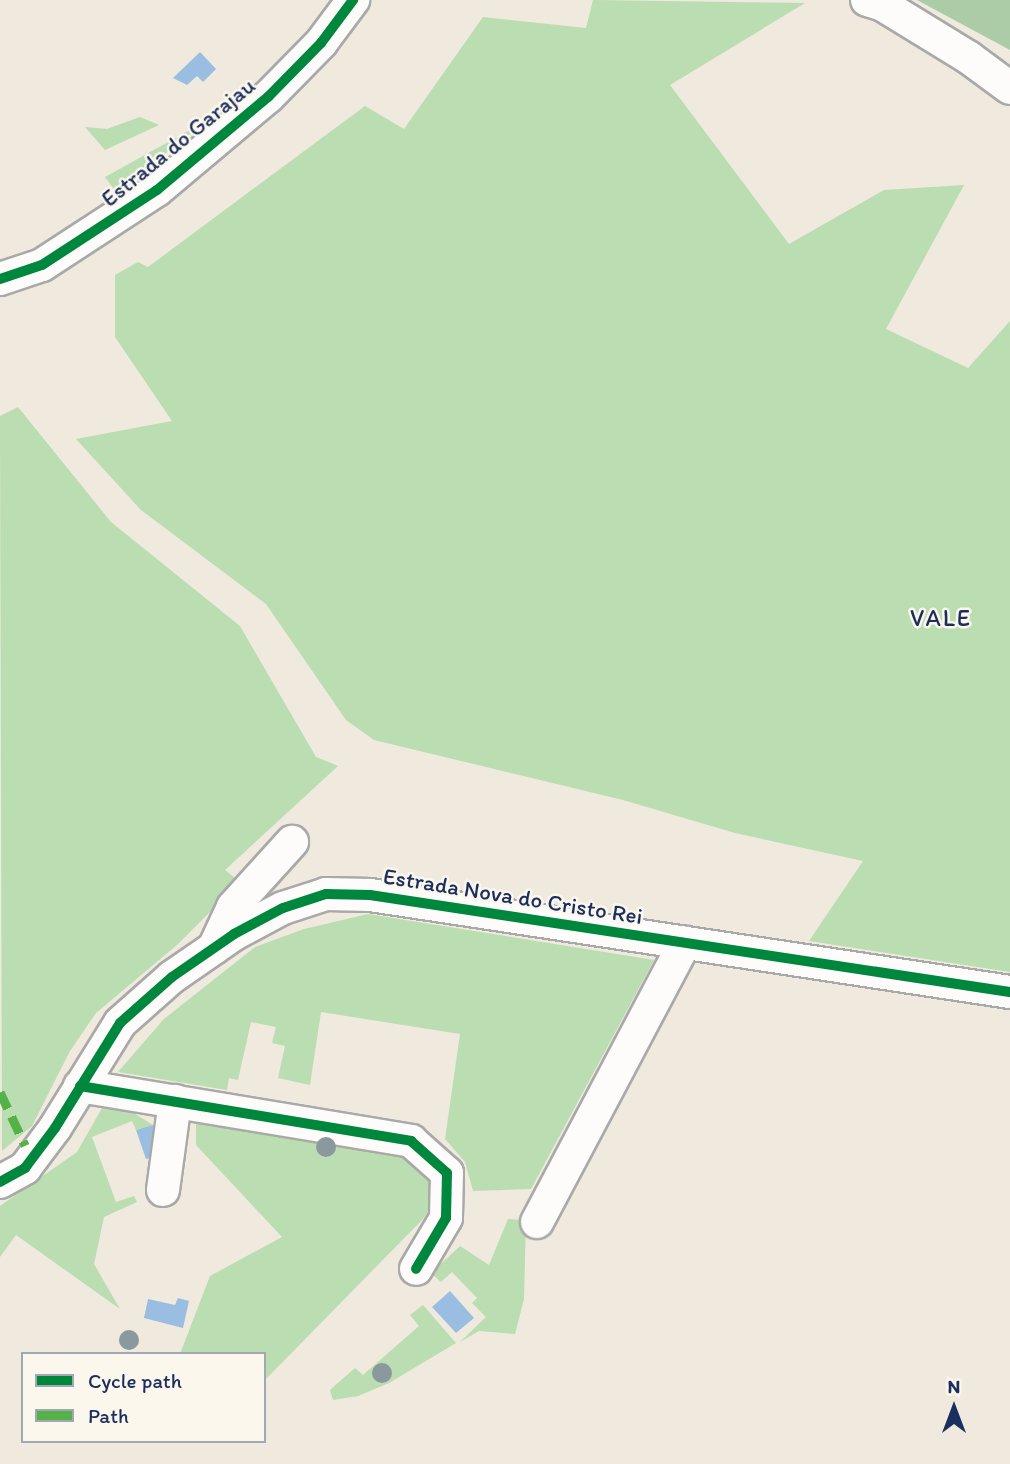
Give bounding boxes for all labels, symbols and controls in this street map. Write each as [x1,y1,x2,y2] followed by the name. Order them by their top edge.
[95,71,261,213] street label: Estrada do Garajau
[910,604,972,632] district label: VALE
[382,862,644,930] street label: Estrada Nova do Cristo Rei
[21,1352,266,1443] legend
[88,1368,182,1393] text: Cycle path
[919,1373,989,1443] north arrow
[948,1375,960,1398] text: N
[88,1403,129,1428] text: Path

